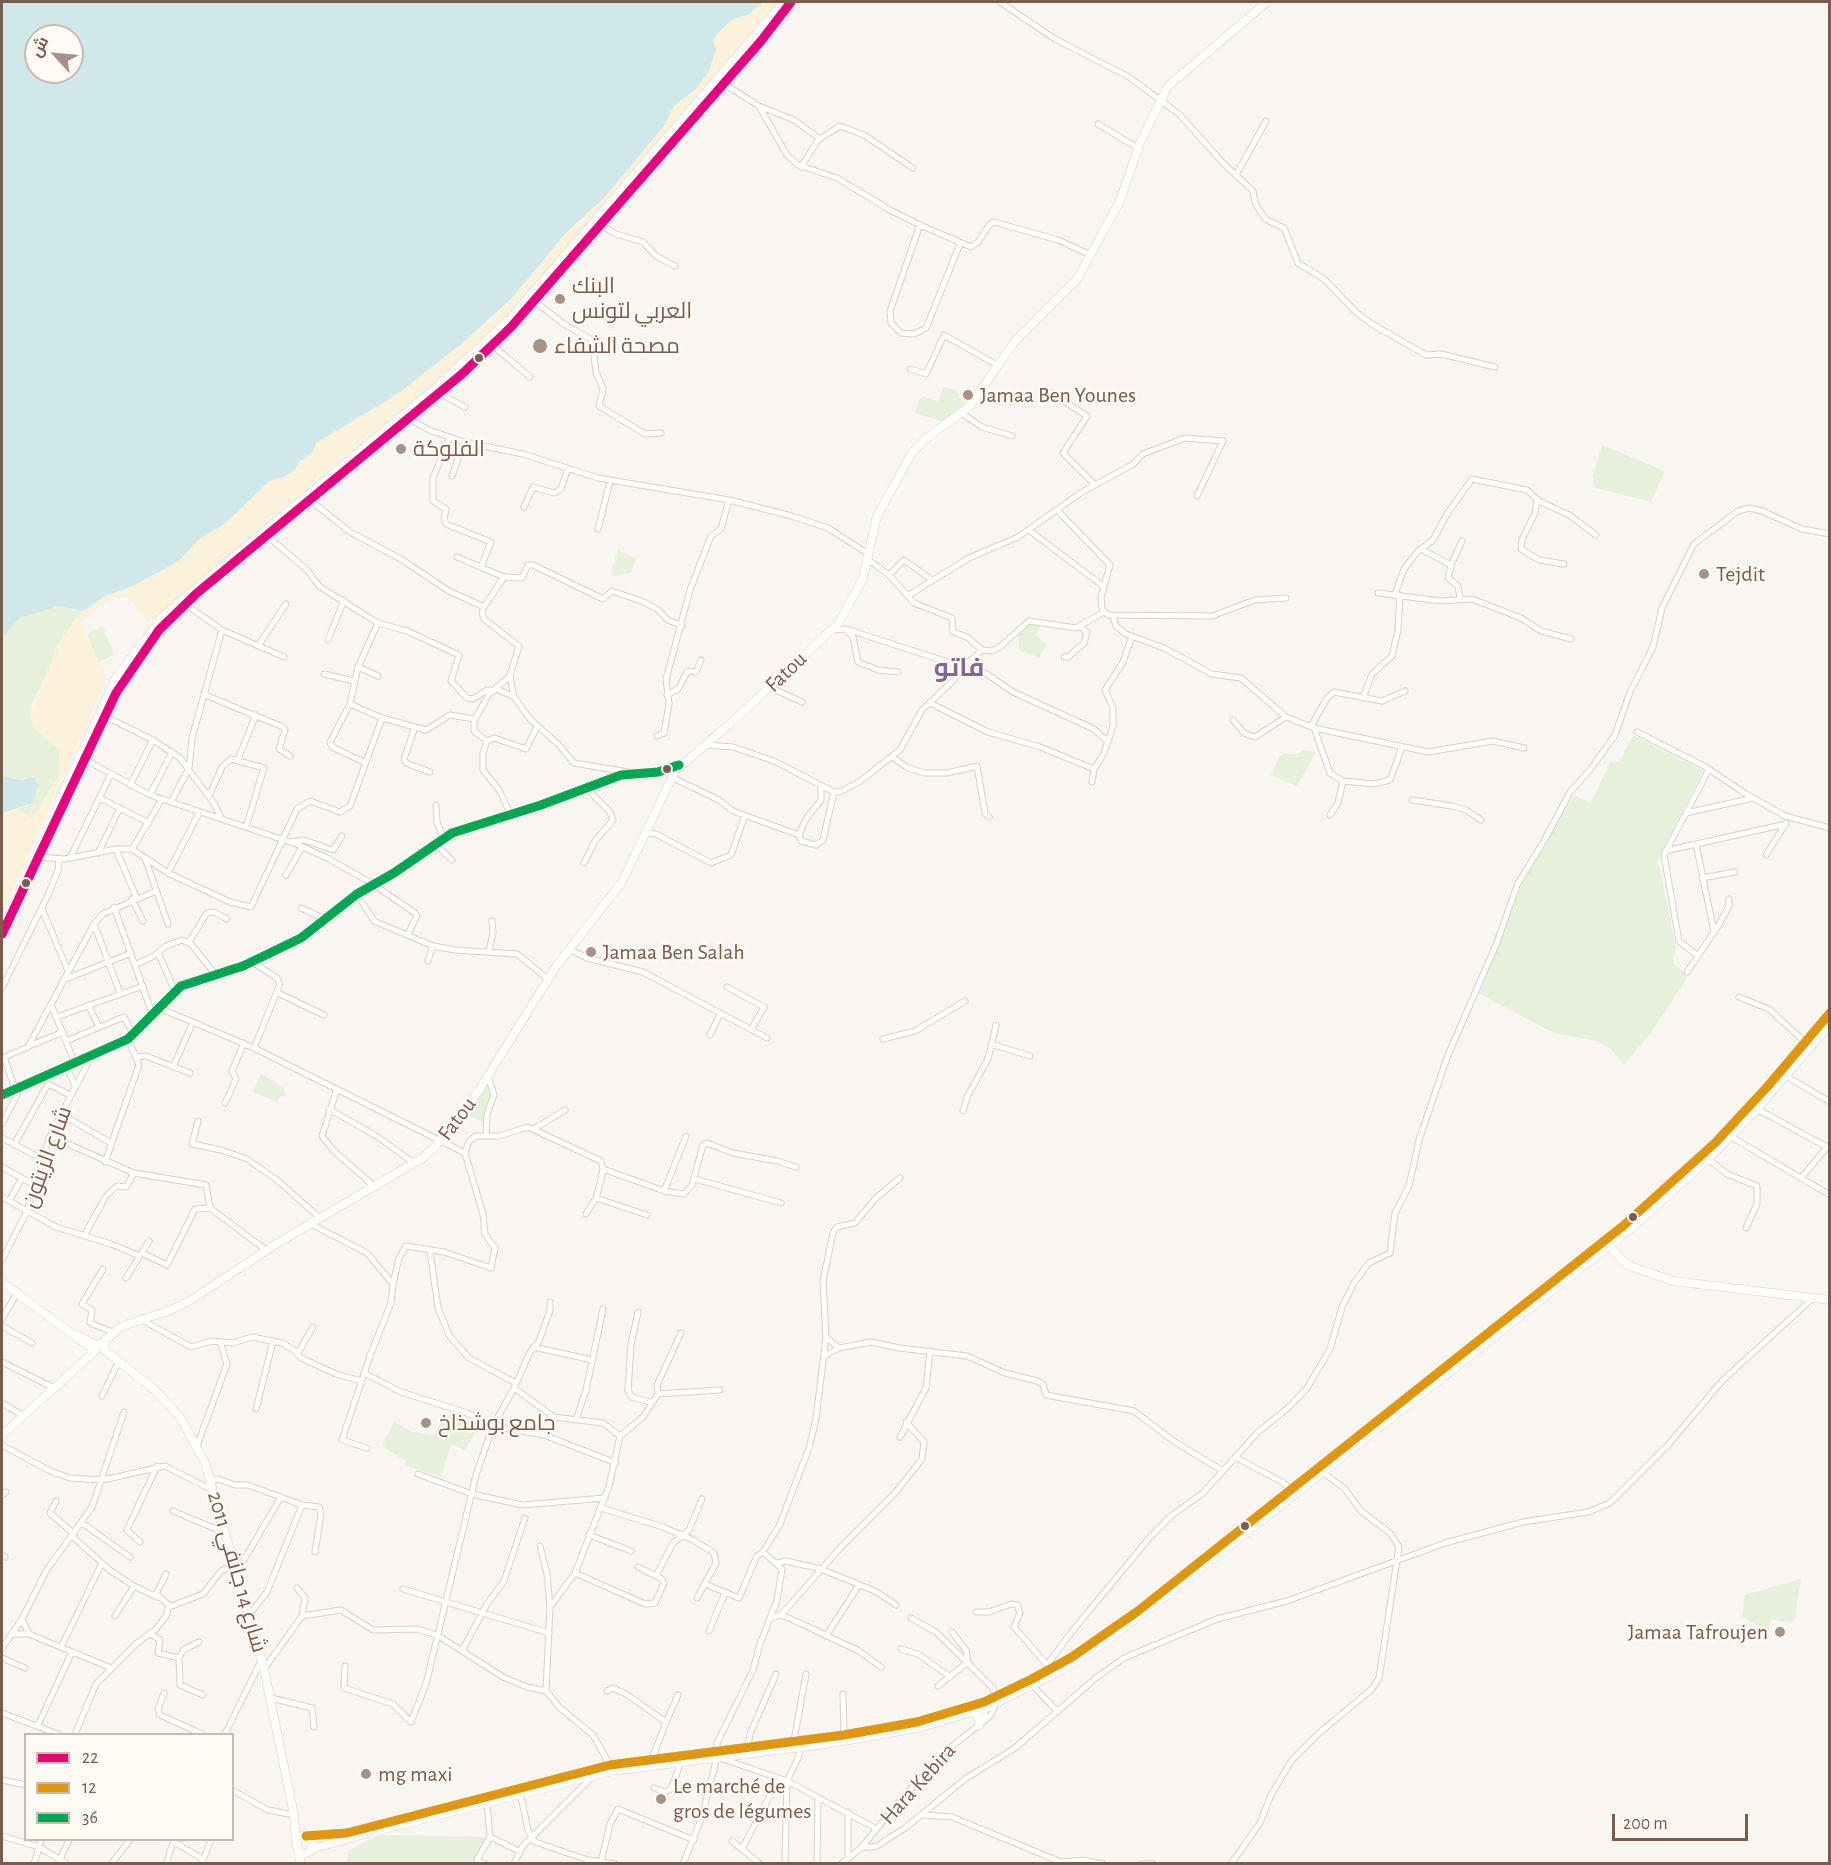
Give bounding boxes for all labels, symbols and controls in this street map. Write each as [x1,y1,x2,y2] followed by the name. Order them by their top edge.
[24,24,84,84] north arrow
[28,34,52,60] text: ش
[572,273,692,324] place label: البنك العربي لتونس
[553,292,567,306] marker: البنك العربي لتونس
[554,333,680,359] place label: مصحة الشفاء
[531,337,549,355] marker: مصحة الشفاء
[473,352,485,364] unlabelled marker
[980,382,1136,408] place label: Jamaa Ben Younes
[961,388,975,402] marker: Jamaa Ben Younes
[413,436,485,462] place label: الفلوكة
[394,442,408,456] marker: الفلوكة
[1716,561,1765,587] place label: Tejdit
[1697,567,1711,581] marker: Tejdit
[760,646,812,698] street label: Fatou
[934,652,984,684] district label: فاتو
[661,763,673,775] unlabelled marker
[20,877,32,889] unlabelled marker
[603,939,745,965] place label: Jamaa Ben Salah
[584,945,598,959] marker: Jamaa Ben Salah
[432,1092,482,1146] street label: Fatou
[16,1103,78,1211] street label: شارع الزيتون
[1627,1211,1639,1223] unlabelled marker
[438,1410,556,1436] place label: جامع بوشذاخ
[419,1416,433,1430] marker: جامع بوشذاخ
[201,1488,273,1656] street label: شارع 14 جانفي 2011
[1239,1520,1251,1532] unlabelled marker
[1628,1619,1768,1645] place label: Jamaa Tafroujen
[1773,1625,1787,1639] marker: Jamaa Tafroujen
[24,1733,234,1841] legend
[875,1738,961,1830] street label: Hara Kebira
[82,1749,98,1767] text: 22
[378,1761,453,1787] place label: mg maxi
[359,1767,373,1781] marker: mg maxi
[673,1773,811,1825] place label: Le marché de gros de légumes
[82,1779,96,1797] text: 12
[654,1792,668,1806] marker: Le marché de gros de légumes
[1615,1802,1752,1840] scale bar
[82,1809,98,1827] text: 36
[1623,1815,1668,1833] text: 200 m

